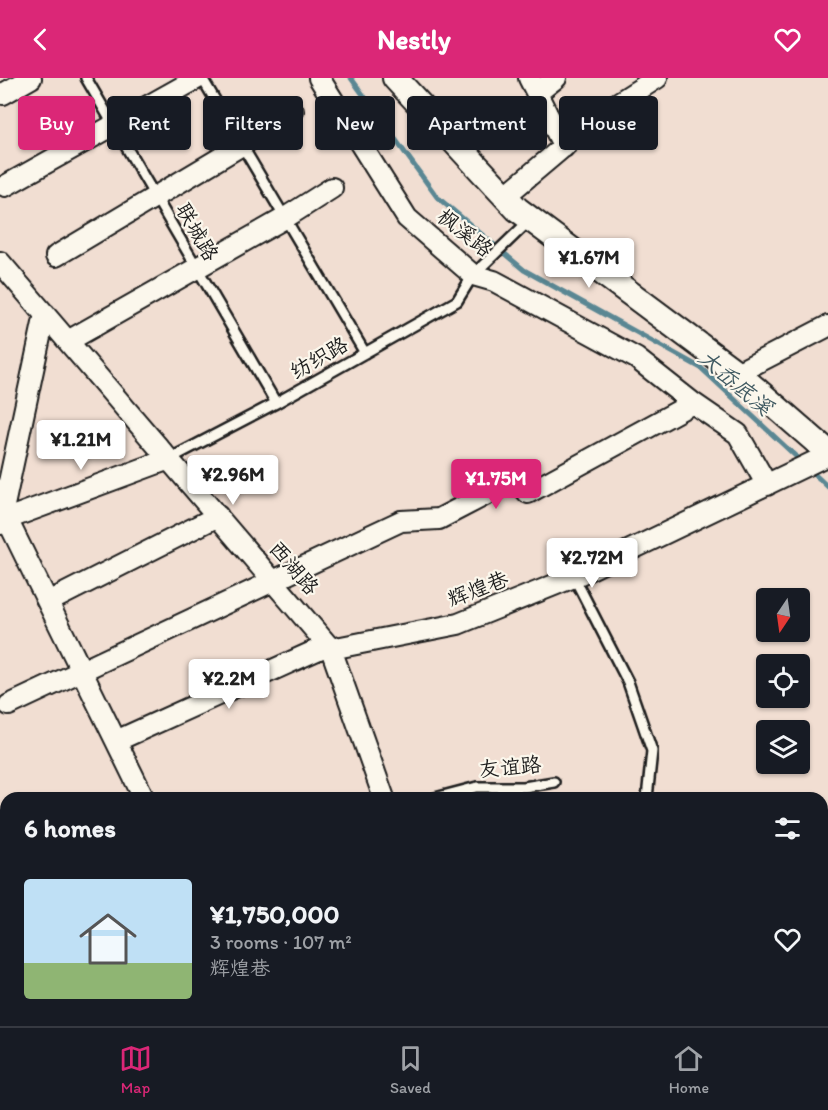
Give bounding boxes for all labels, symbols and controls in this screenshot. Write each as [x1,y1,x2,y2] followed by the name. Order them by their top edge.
[24,23,57,56] icon: back
[377,23,451,56] text: Nestly
[771,23,804,56] icon: heart
[18,96,95,150] chip: Buy
[107,96,191,150] chip: Rent
[203,96,303,150] chip: Filters
[315,96,395,150] chip: New
[407,96,547,150] chip: Apartment
[559,96,658,150] chip: House
[171,198,224,265] street label: 联城路
[433,203,498,262] street label: 枫溪路
[540,238,638,289] pin: ¥1.67M
[558,245,620,269] text: ¥1.67M
[285,331,352,384] street label: 纺织路
[693,344,779,422] water label: 大岙底溪
[32,420,130,471] pin: ¥1.21M
[51,427,111,451] text: ¥1.21M
[184,455,282,506] pin: ¥2.96M
[447,459,545,510] pin: ¥1.75M
[201,462,265,486] text: ¥2.96M
[465,466,527,490] text: ¥1.75M
[264,536,324,600] street label: 西湖路
[543,538,641,589] pin: ¥2.72M
[561,545,623,569] text: ¥2.72M
[444,566,512,611] street label: 辉煌巷
[756,588,810,642] north arrow
[756,588,810,774] map controls
[756,654,810,708] button: locate
[187,659,271,710] pin: ¥2.2M
[203,666,255,690] text: ¥2.2M
[756,720,810,774] button: layers
[477,751,542,782] street label: 友谊路
[24,812,116,844] text: 6 homes
[771,812,804,845] icon: filters
[210,898,340,930] text: ¥1,750,000
[72,903,144,975] icon: home
[771,923,804,956] icon: heart
[210,930,352,954] text: 3 rooms · 107 m²
[210,956,270,980] text: 辉煌巷
[119,1042,152,1097] tab: Map
[390,1042,431,1097] tab: Saved
[669,1042,709,1097] tab: Home

